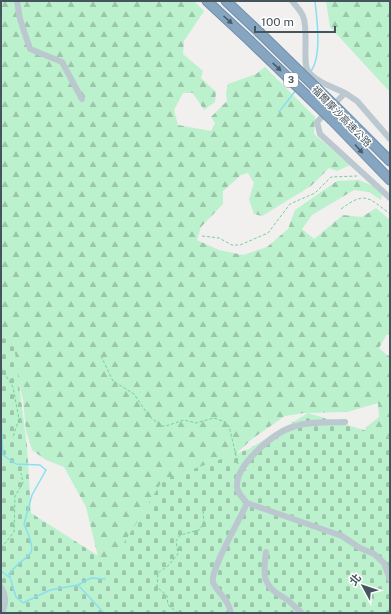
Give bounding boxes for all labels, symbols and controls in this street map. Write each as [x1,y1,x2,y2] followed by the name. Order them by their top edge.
[255,8,335,34] scale bar
[261,15,294,29] text: 100 m
[223,16,233,25] one-way arrow
[272,62,282,72] one-way arrow
[284,73,298,87] road number: 3
[310,83,374,149] street label: 福爾摩沙高速公路
[354,143,363,154] one-way arrow
[343,566,383,606] north arrow
[347,572,363,588] text: 北

